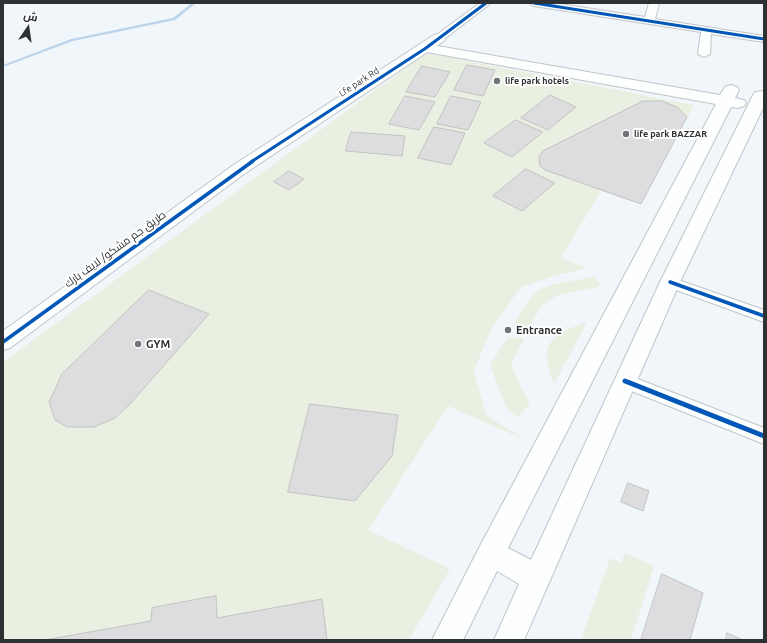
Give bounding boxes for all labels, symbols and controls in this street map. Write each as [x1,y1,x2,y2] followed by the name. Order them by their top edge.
[8,8,48,48] north arrow
[22,9,39,24] text: ش
[337,65,381,99] street label: Lfe park Rd
[492,76,502,86] marker: life park hotels
[505,76,569,86] place label: life park hotels
[621,129,631,139] marker: life park BAZZAR
[634,129,707,139] place label: life park BAZZAR
[62,208,168,290] street label: طريق جم مشكو/ لايف بارك
[516,323,562,337] place label: Entrance
[503,325,513,335] marker: Entrance
[146,337,170,351] place label: GYM
[133,339,143,349] marker: GYM

